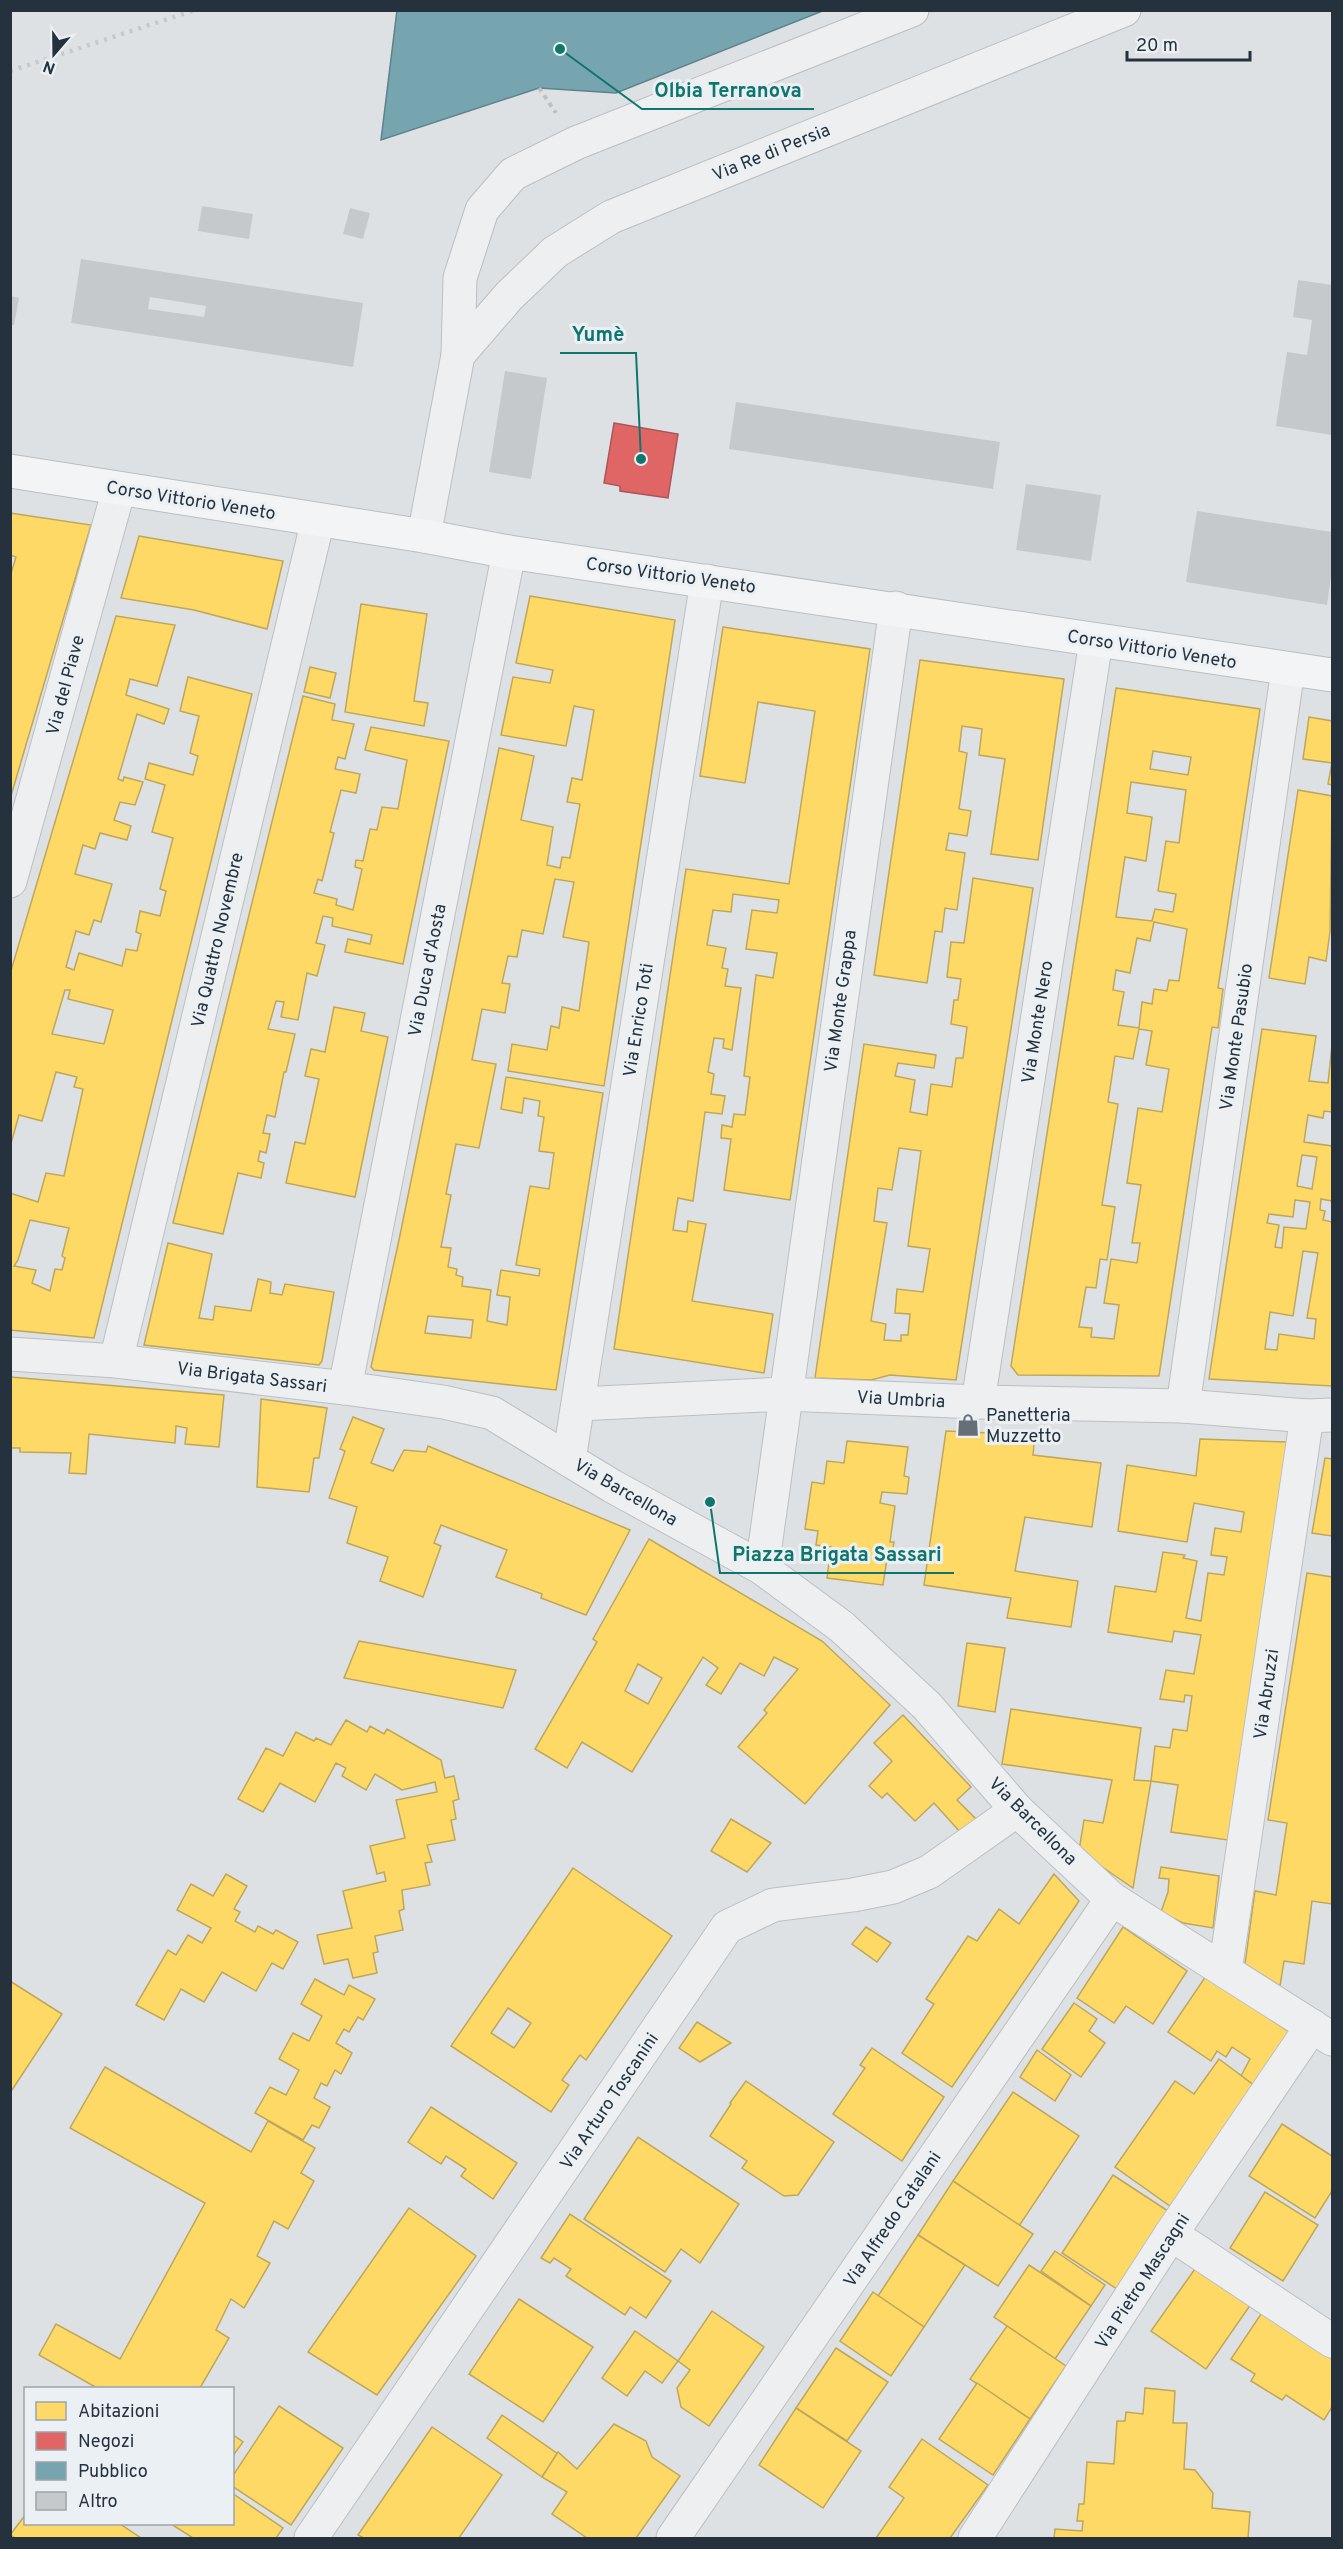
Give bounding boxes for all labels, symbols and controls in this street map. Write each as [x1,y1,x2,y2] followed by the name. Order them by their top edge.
[24,24,84,84] north arrow
[1127,24,1250,62] scale bar
[1136,35,1178,58] text: 20 m
[41,55,58,78] text: N
[642,71,814,109] callout: Olbia Terranova
[654,79,802,105] text: Olbia Terranova
[709,119,834,187] street label: Via Re di Persia
[560,315,636,353] callout: Yumè
[572,323,624,349] text: Yumè
[104,477,277,526] street label: Corso Vittorio Veneto
[584,553,757,600] street label: Corso Vittorio Veneto
[1065,626,1238,675] street label: Corso Vittorio Veneto
[42,633,91,738] street label: Via del Piave
[187,850,250,1030] street label: Via Quattro Novembre
[404,902,453,1039] street label: Via Duca d'Aosta
[820,929,863,1074] street label: Via Monte Grappa
[1017,959,1060,1085] street label: Via Monte Nero
[619,962,660,1079] street label: Via Enrico Toti
[1216,962,1259,1112] street label: Via Monte Pasubio
[175,1358,328,1399] street label: Via Brigata Sassari
[856,1387,946,1414] street label: Via Umbria
[986,1405,1071,1449] place label: Panetteria Muzzetto
[955,1412,981,1438] shop icon: Panetteria Muzzetto
[569,1454,681,1532] street label: Via Barcellona
[720,1535,954,1573] callout: Piazza Brigata Sassari
[732,1543,942,1569] text: Piazza Brigata Sassari
[1250,1647,1285,1741] street label: Via Abruzzi
[983,1773,1081,1871] street label: Via Barcellona
[556,2029,665,2175] street label: Via Arturo Toscanini
[839,2147,947,2292] street label: Via Alfredo Catalani
[1091,2209,1196,2354] street label: Via Pietro Mascagni
[24,2387,234,2525] legend
[78,2401,159,2424] text: Abitazioni
[78,2431,134,2454] text: Negozi
[78,2461,148,2484] text: Pubblico
[78,2491,118,2514] text: Altro

